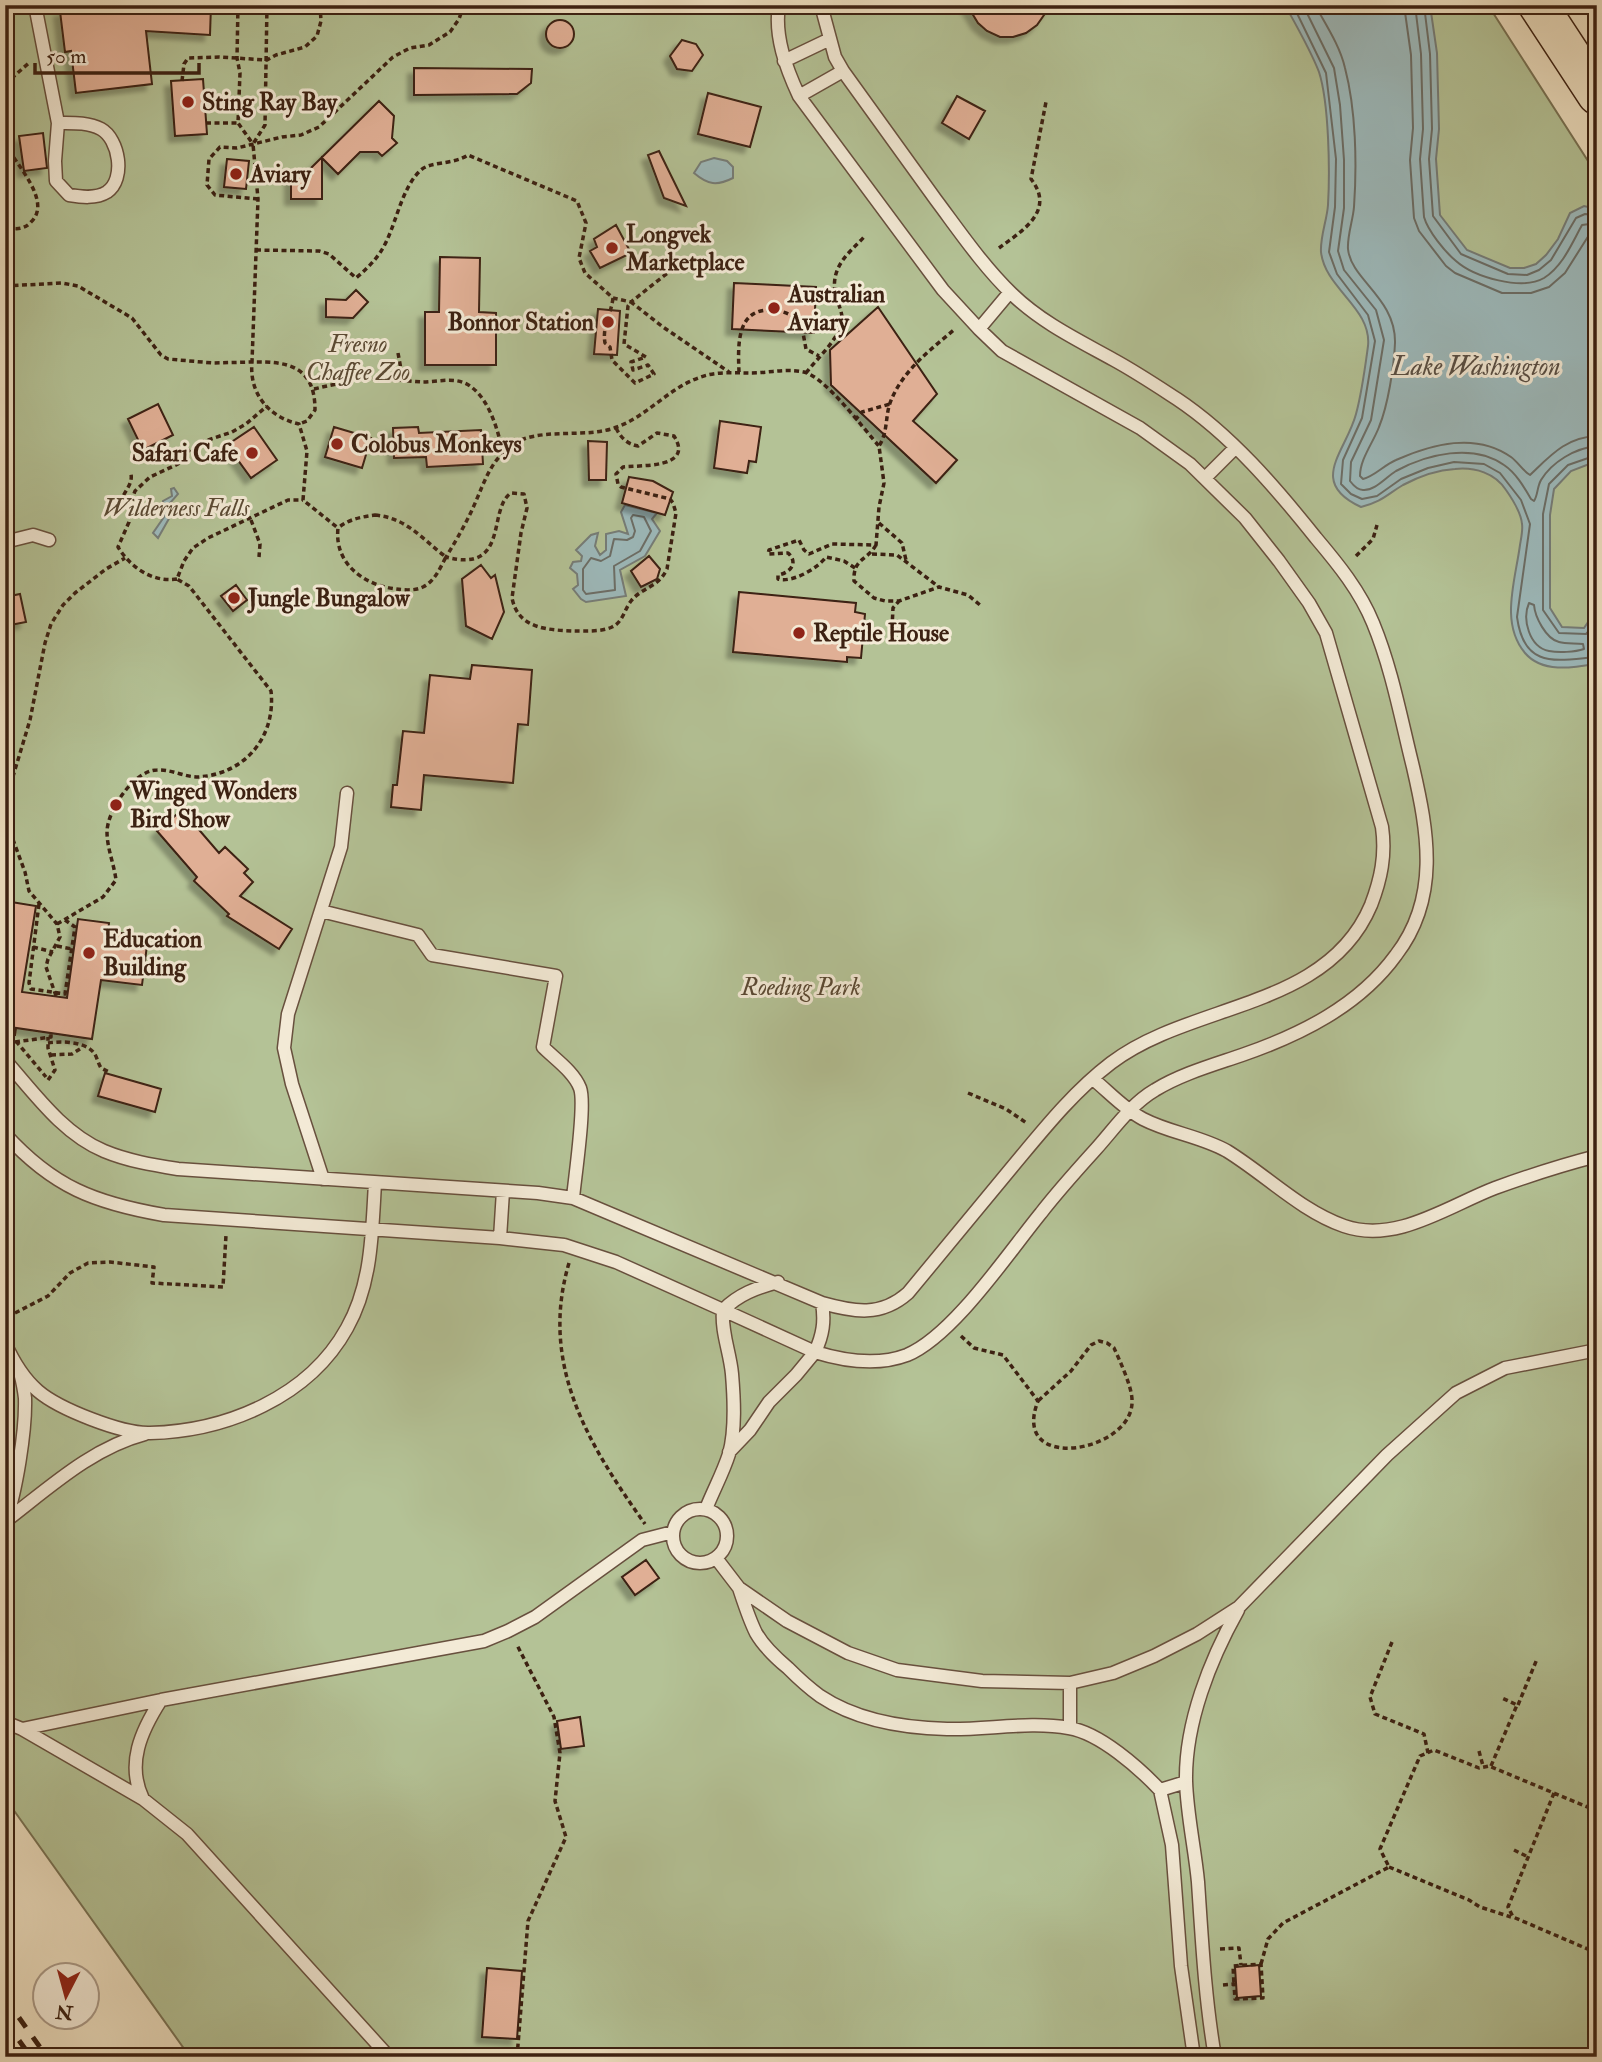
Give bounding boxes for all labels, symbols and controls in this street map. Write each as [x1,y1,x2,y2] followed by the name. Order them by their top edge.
[35,32,200,76] scale bar
[46,43,87,70] text: 50 m
[202,87,339,118] place label: Sting Ray Bay
[180,94,196,110] marker: Sting Ray Bay
[249,159,312,190] place label: Aviary
[228,166,244,182] marker: Aviary
[625,219,744,278] place label: Longvek Marketplace
[604,240,620,256] marker: Longvek Marketplace
[787,279,886,338] place label: Australian Aviary
[766,300,782,316] marker: Australian Aviary
[448,307,595,338] place label: Bonnor Station
[600,314,616,330] marker: Bonnor Station
[306,329,410,388] park label: Fresno Chaffee Zoo
[1390,351,1561,383] water label: Lake Washington
[351,429,522,460] place label: Colobus Monkeys
[329,436,345,452] marker: Colobus Monkeys
[132,438,238,469] place label: Safari Cafe
[244,445,260,461] marker: Safari Cafe
[103,493,250,524] park label: Wilderness Falls
[247,583,411,614] place label: Jungle Bungalow
[226,590,242,606] marker: Jungle Bungalow
[813,618,949,649] place label: Reptile House
[791,625,807,641] marker: Reptile House
[129,776,297,835] place label: Winged Wonders Bird Show
[108,797,124,813] marker: Winged Wonders Bird Show
[103,924,203,983] place label: Education Building
[81,945,97,961] marker: Education Building
[740,972,861,1003] park label: Roeding Park
[32,1960,102,2030] north arrow
[54,1999,75,2025] text: N

